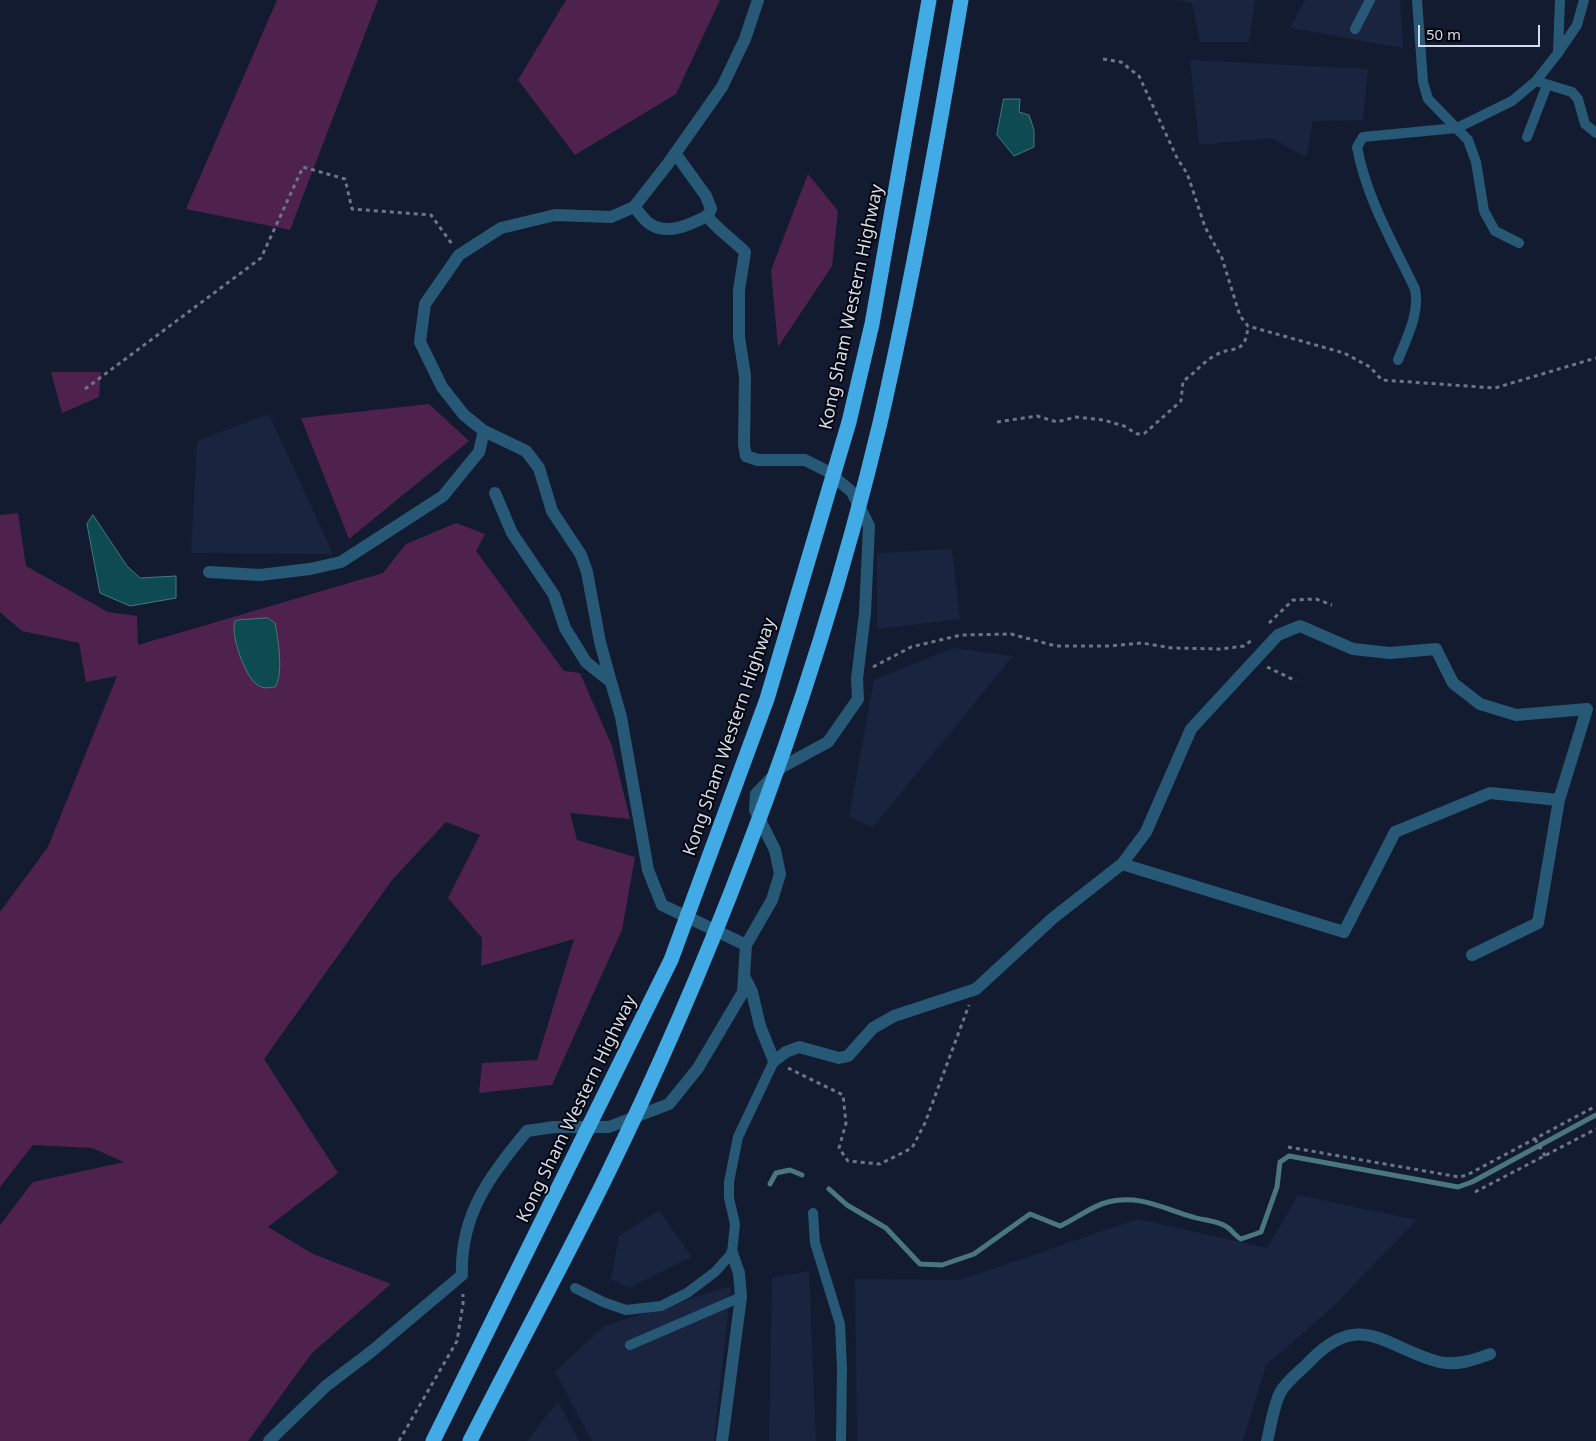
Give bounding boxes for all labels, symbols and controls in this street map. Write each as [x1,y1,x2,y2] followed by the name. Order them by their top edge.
[1421,15,1544,47] scale bar
[1426,24,1461,44] text: 50 m
[815,182,889,432] street label: Kong Sham Western Highway
[679,615,781,859] street label: Kong Sham Western Highway
[512,992,642,1226] street label: Kong Sham Western Highway

